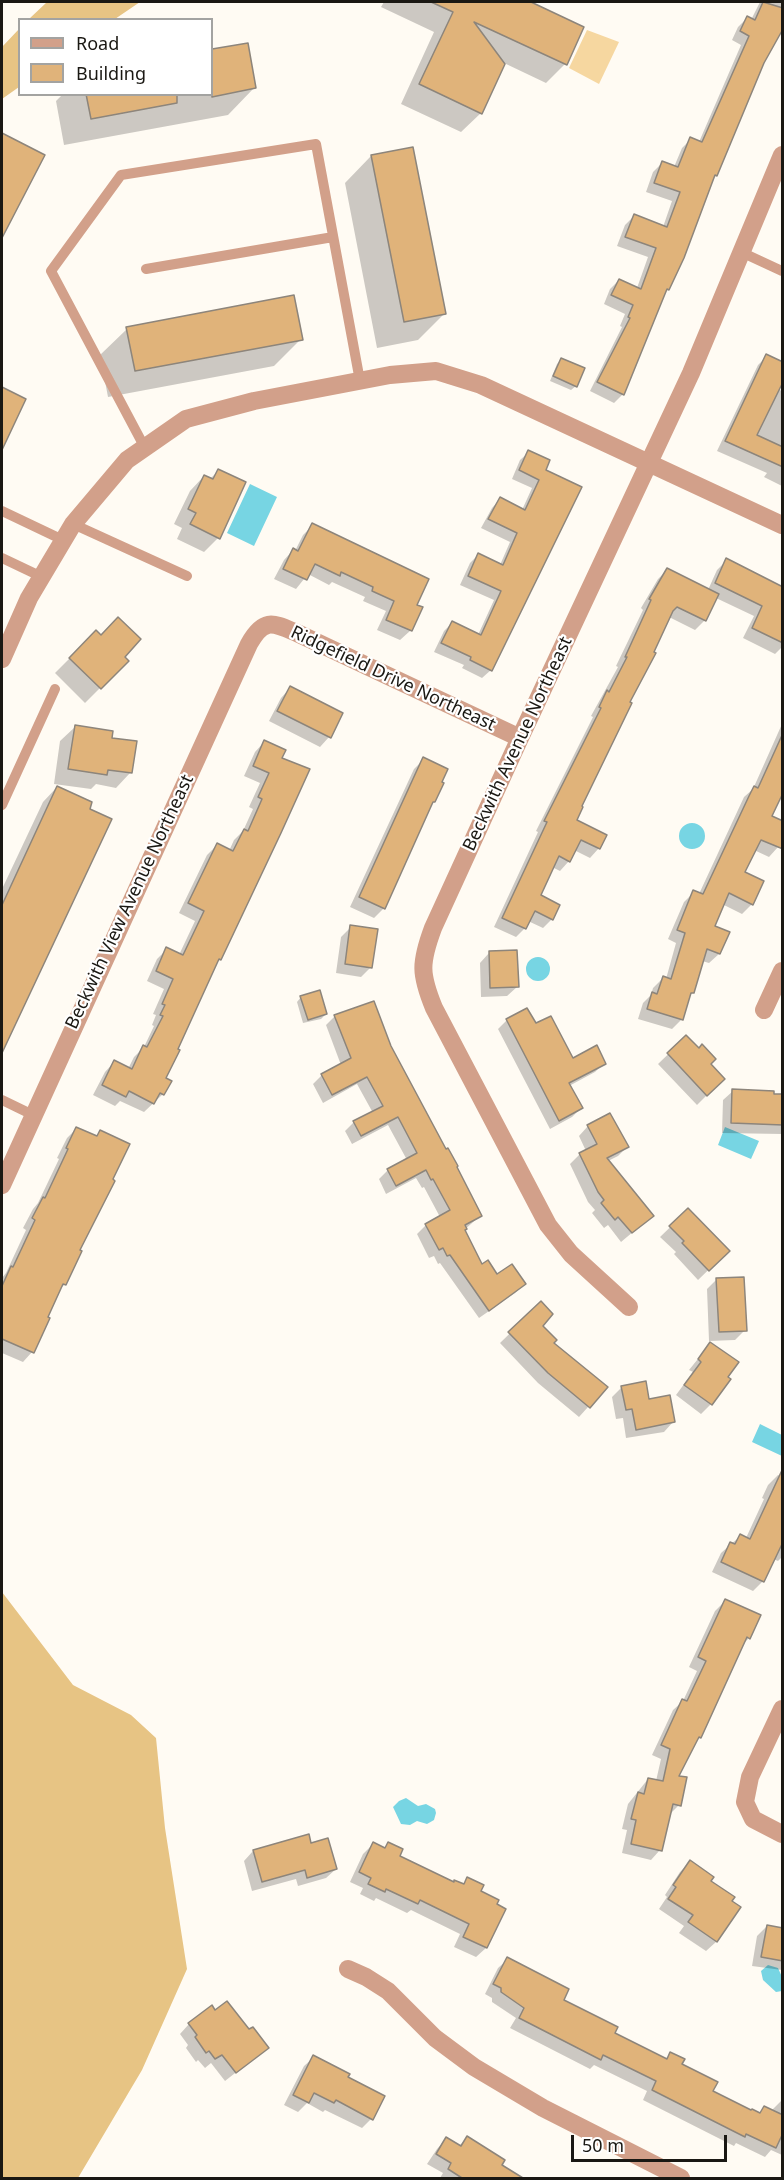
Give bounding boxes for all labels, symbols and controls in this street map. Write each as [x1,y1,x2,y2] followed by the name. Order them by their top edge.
[18,18,213,96] legend
[76,31,119,55] text: Road
[76,61,146,85] text: Building
[287,622,499,736] street label: Ridgefield Drive Northeast
[459,633,577,855] street label: Beckwith Avenue Northeast
[61,771,199,1033] street label: Beckwith View Avenue Northeast
[574,2123,730,2161] scale bar
[582,2133,624,2157] text: 50 m

